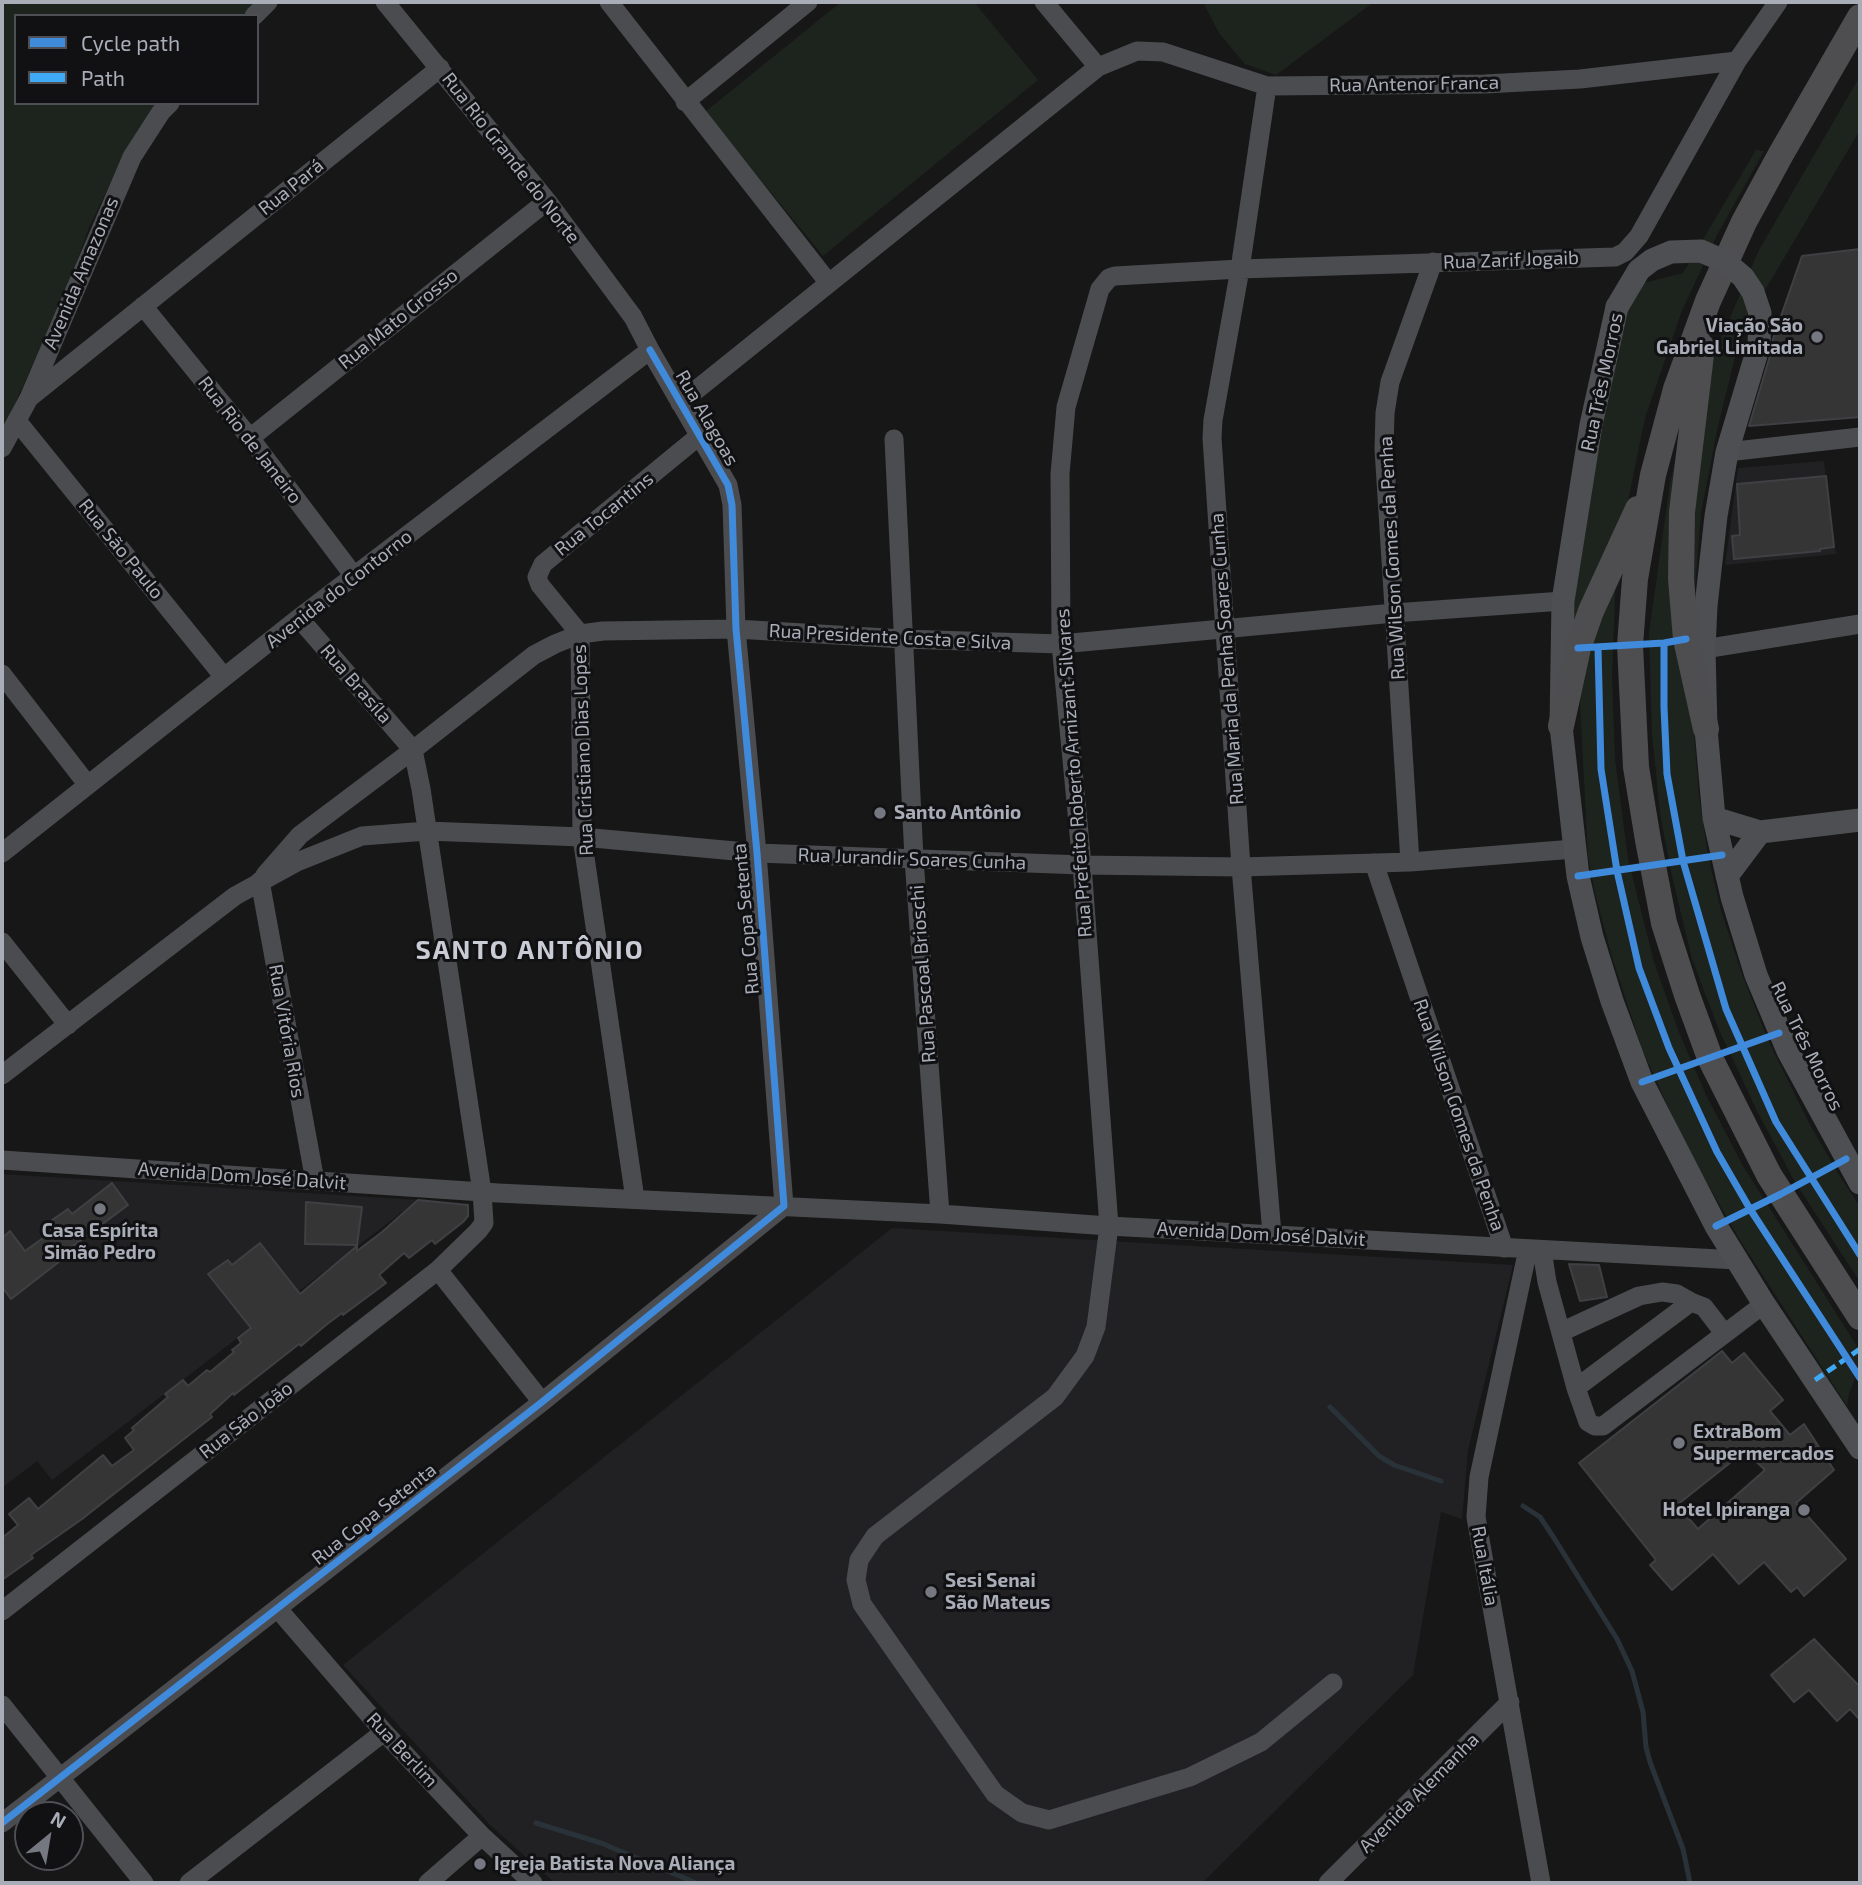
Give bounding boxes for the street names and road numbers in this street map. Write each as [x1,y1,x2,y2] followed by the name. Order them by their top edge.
[437,68,585,248] street label: Rua Rio Grande do Norte
[1329,71,1499,97] street label: Rua Antenor Franca
[254,154,328,220] street label: Rua Pará
[39,193,123,353] street label: Avenida Amazonas
[1443,246,1579,274] street label: Rua Zarif Jogaib
[334,264,462,374] street label: Rua Mato Grosso
[1576,311,1628,453] street label: Rua Três Morros
[670,366,744,470] street label: Rua Alagoas
[193,372,307,508] street label: Rua Rio de Janeiro
[1374,435,1410,681] street label: Rua Wilson Gomes da Penha
[550,467,658,561] street label: Rua Tocantins
[74,494,168,604] street label: Rua São Paulo
[1205,512,1249,806] street label: Rua Maria da Penha Soares Cunha
[261,525,417,653] street label: Avenida do Contorno
[1051,608,1097,938] street label: Rua Prefeito Roberto Arnizant Silvares
[768,619,1012,655] street label: Rua Presidente Costa e Silva
[315,640,397,728] street label: Rua Brasíla
[568,644,598,856] street label: Rua Cristiano Dias Lopes
[728,843,764,995] street label: Rua Copa Setenta
[797,844,1027,874] street label: Rua Jurandir Soares Cunha
[905,884,941,1064] street label: Rua Pascoal Brioschi
[264,962,310,1100] street label: Rua Vitória Rios
[1766,978,1848,1114] street label: Rua Três Morros
[1408,996,1510,1234] street label: Rua Wilson Gomes da Penha
[137,1157,347,1195] street label: Avenida Dom José Dalvit
[1156,1217,1366,1251] street label: Avenida Dom José Dalvit
[195,1377,297,1463] street label: Rua São João
[307,1458,441,1570] street label: Rua Copa Setenta
[1467,1524,1503,1608] street label: Rua Itália
[362,1708,442,1792] street label: Rua Berlim
[1354,1728,1484,1858] street label: Avenida Alemanha

